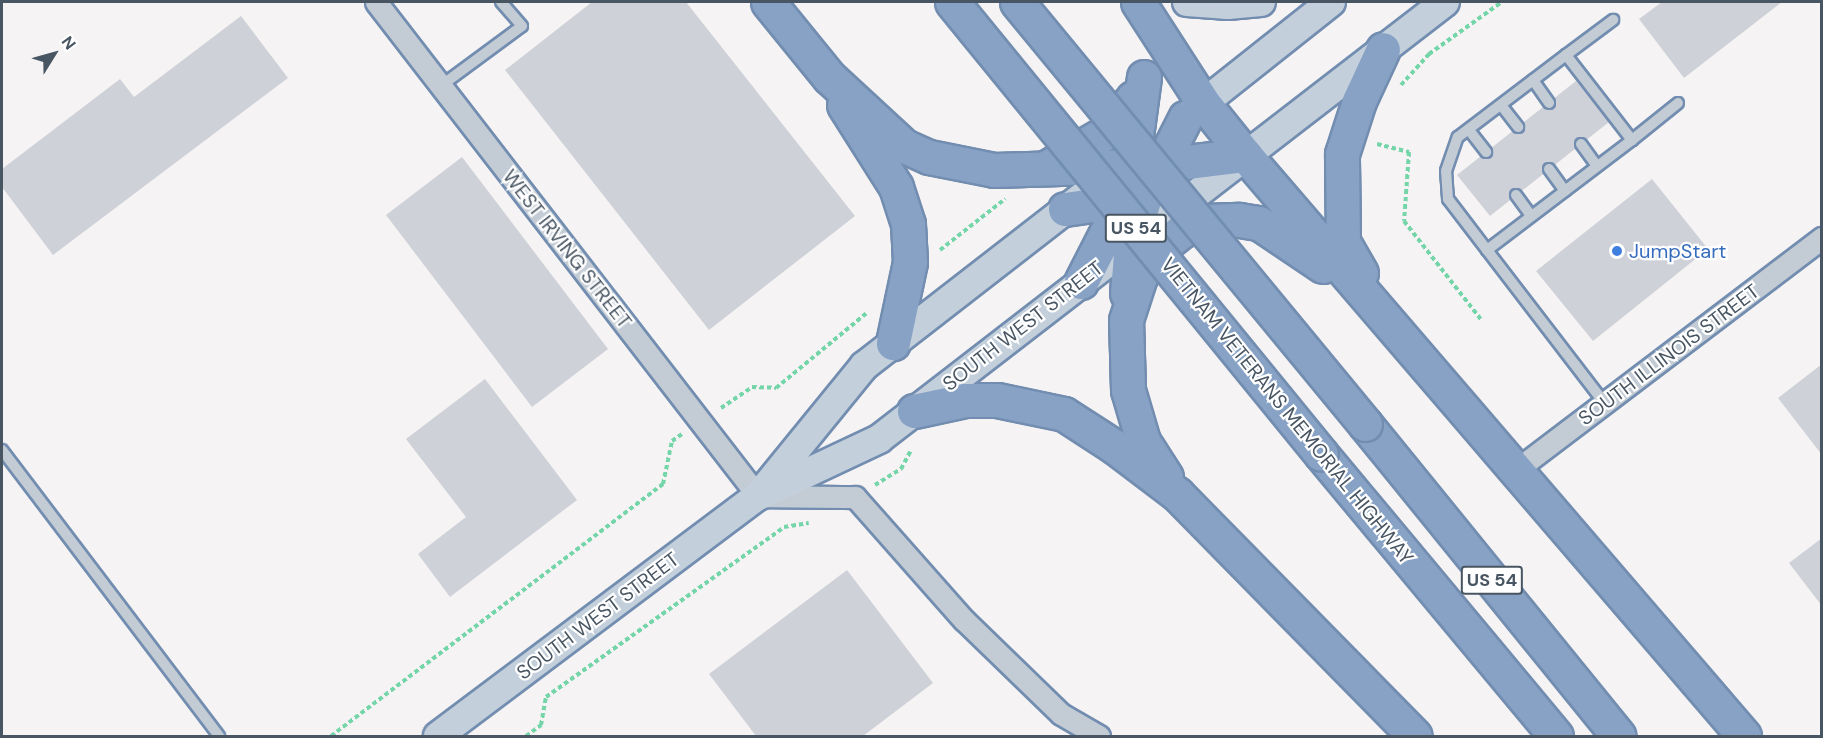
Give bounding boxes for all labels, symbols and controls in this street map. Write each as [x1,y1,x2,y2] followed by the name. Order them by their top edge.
[24,24,84,84] north arrow
[57,32,81,54] text: N
[498,165,636,333] street label: WEST IRVING STREET
[1104,213,1168,243] road number: US 54
[1629,239,1726,263] place label: JumpStart
[1610,244,1624,258] marker: JumpStart
[1156,253,1418,569] street label: VIETNAM VETERANS MEMORIAL HIGHWAY
[938,256,1108,396] street label: SOUTH WEST STREET
[1574,279,1764,431] street label: SOUTH ILLINOIS STREET
[512,547,684,685] street label: SOUTH WEST STREET
[1460,565,1524,595] road number: US 54

